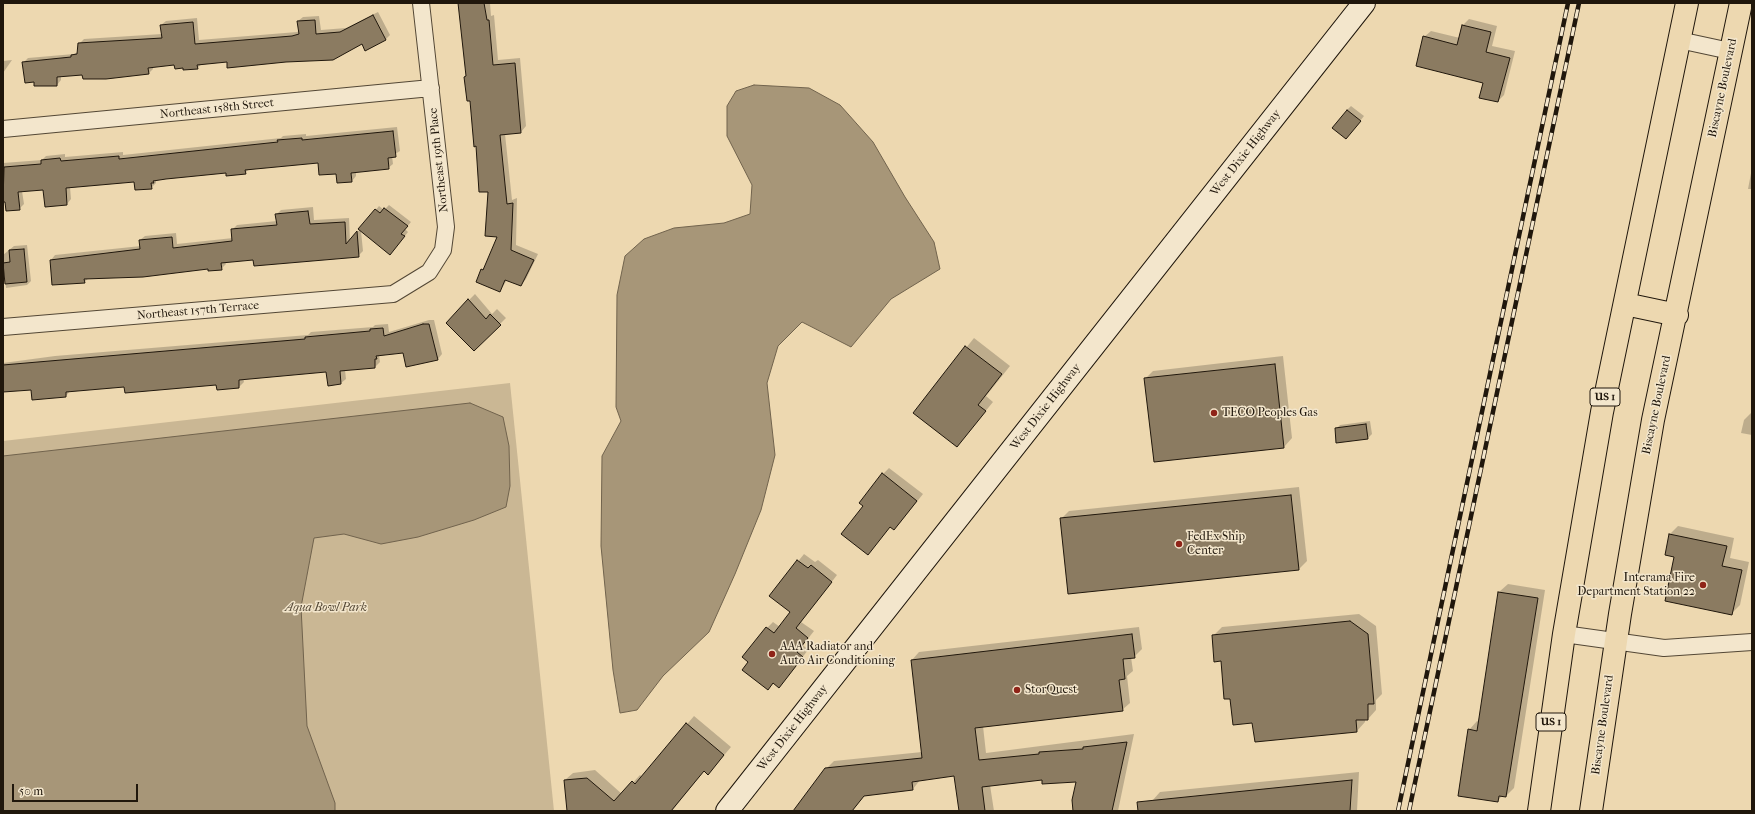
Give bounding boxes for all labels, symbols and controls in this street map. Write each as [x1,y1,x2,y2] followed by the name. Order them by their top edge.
[1705,37,1741,139] street label: Biscayne Boulevard
[159,96,275,122] street label: Northeast 158th Street
[426,107,452,213] street label: Northeast 19th Place
[1208,107,1284,199] street label: West Dixie Highway
[136,298,260,324] street label: Northeast 157th Terrace
[1639,354,1675,456] street label: Biscayne Boulevard
[1008,361,1084,453] street label: West Dixie Highway
[1590,388,1620,406] road number: US 1
[1222,406,1318,420] place label: TECO Peoples Gas
[1209,408,1219,418] marker: TECO Peoples Gas
[1187,530,1245,558] place label: FedEx Ship Center
[1174,539,1184,549] marker: FedEx Ship Center
[1577,571,1695,599] place label: Interama Fire Department Station 22
[1698,580,1708,590] marker: Interama Fire Department Station 22
[285,601,367,615] park label: Aqua Bowl Park
[780,640,895,668] place label: AAA Radiator and Auto Air Conditioning
[767,649,777,659] marker: AAA Radiator and Auto Air Conditioning
[1589,674,1617,776] street label: Biscayne Boulevard
[755,682,831,774] street label: West Dixie Highway
[1025,683,1077,697] place label: StorQuest
[1012,685,1022,695] marker: StorQuest
[1536,713,1566,731] road number: US 1
[14,776,140,802] scale bar
[19,784,43,798] text: 50 m

